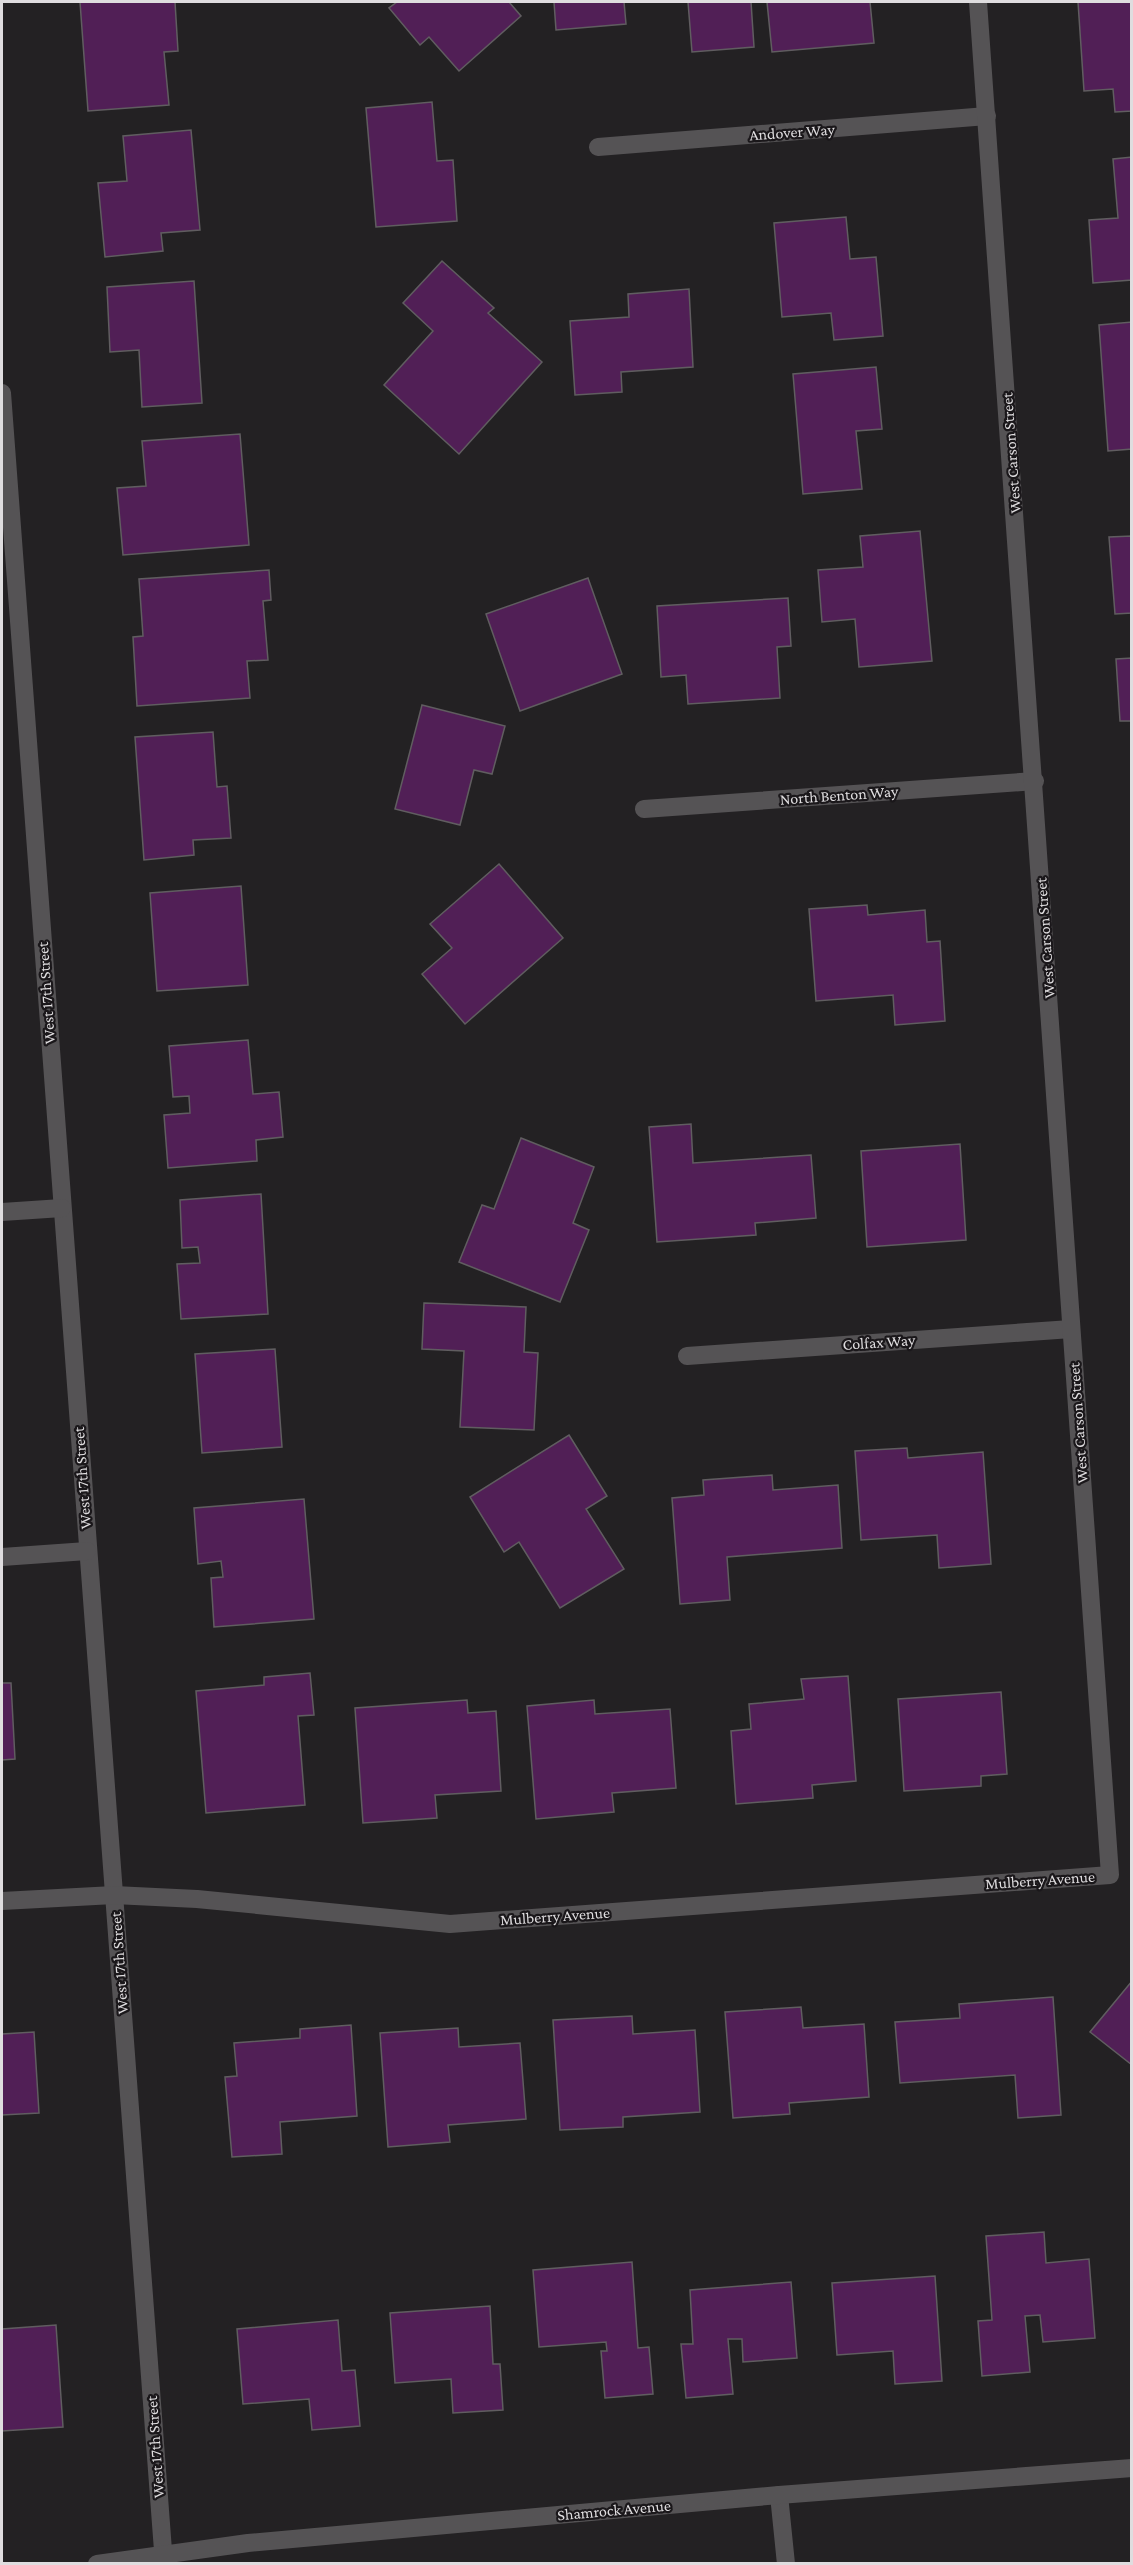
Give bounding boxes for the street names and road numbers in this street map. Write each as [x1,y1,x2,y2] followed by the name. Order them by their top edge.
[749,120,836,144] street label: Andover Way
[998,391,1024,514] street label: West Carson Street
[779,782,899,809] street label: North Benton Way
[1032,876,1058,999] street label: West Carson Street
[34,941,58,1045] street label: West 17th Street
[842,1331,917,1354] street label: Colfax Way
[1065,1361,1091,1484] street label: West Carson Street
[70,1426,94,1530] street label: West 17th Street
[984,1868,1096,1893] street label: Mulberry Avenue
[499,1904,611,1929] street label: Mulberry Avenue
[107,1911,131,2015] street label: West 17th Street
[143,2395,167,2499] street label: West 17th Street
[556,2497,672,2523] street label: Shamrock Avenue

